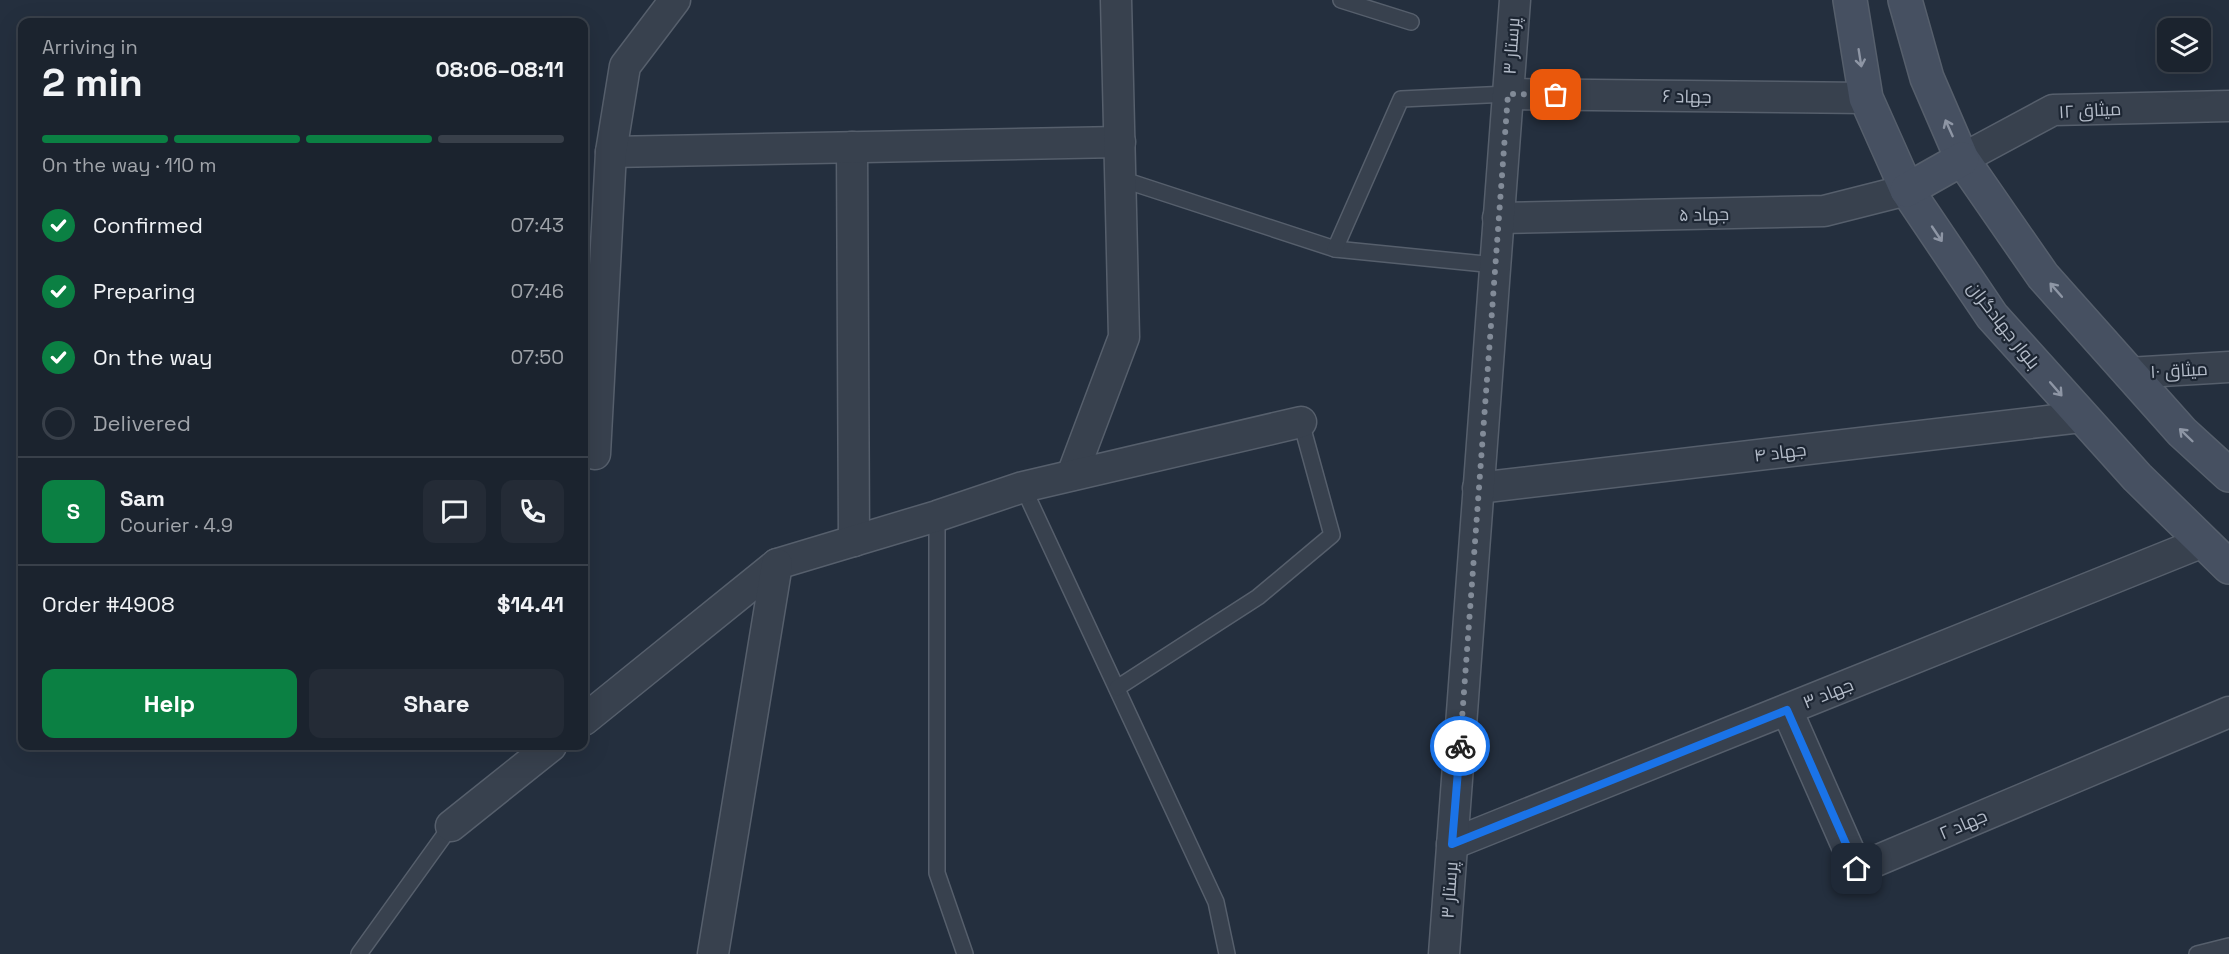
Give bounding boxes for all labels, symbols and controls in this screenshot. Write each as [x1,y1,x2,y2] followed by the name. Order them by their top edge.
[1498,16,1525,75] street label: پرستار ۳
[2157,18,2211,72] map controls
[2157,18,2211,72] button: layers
[42,34,138,60] text: Arriving in
[1854,47,1865,67] one-way arrow
[435,55,564,83] text: 08:06–08:11
[42,58,143,107] text: 2 min
[1530,69,1581,120] pin
[1539,78,1572,111] icon: bag
[1662,84,1712,108] street label: جهاد ۶
[2058,97,2122,124] street label: میثاق ۱۲
[1942,120,1954,138] one-way arrow
[42,152,216,178] text: On the way · 110 m
[1679,202,1729,226] street label: جهاد ۵
[42,209,75,242] icon: check
[93,211,203,239] text: Confirmed
[511,212,564,238] text: 07:43
[1931,226,1943,242] one-way arrow
[42,275,75,308] icon: check
[1963,276,2045,374] street label: بلوار جهادگران
[93,277,195,305] text: Preparing
[510,278,564,304] text: 07:46
[2049,283,2063,298] one-way arrow
[42,341,75,374] icon: check
[93,343,212,371] text: On the way
[510,344,564,370] text: 07:50
[2150,357,2208,384] street label: میثاق ۱۰
[2049,381,2063,396] one-way arrow
[93,409,191,437] text: Delivered
[2179,428,2194,442] one-way arrow
[1753,437,1807,467] street label: جهاد ۴
[423,480,486,543] button: chat
[501,480,564,543] button: phone
[120,484,165,512] text: Sam
[67,497,80,525] text: S
[120,512,233,538] text: Courier · 4.9
[42,590,175,618] text: Order #4908
[497,590,564,618] text: $14.41
[42,669,297,738] button: Help
[309,669,564,738] button: Share
[1799,672,1857,714] street label: جهاد ۳
[1430,716,1490,776] courier
[1444,730,1477,763] icon: bike
[1935,804,1991,844] street label: جهاد ۲
[1831,843,1882,894] pin
[1840,852,1873,885] icon: home
[1436,860,1463,919] street label: پرستار ۳

